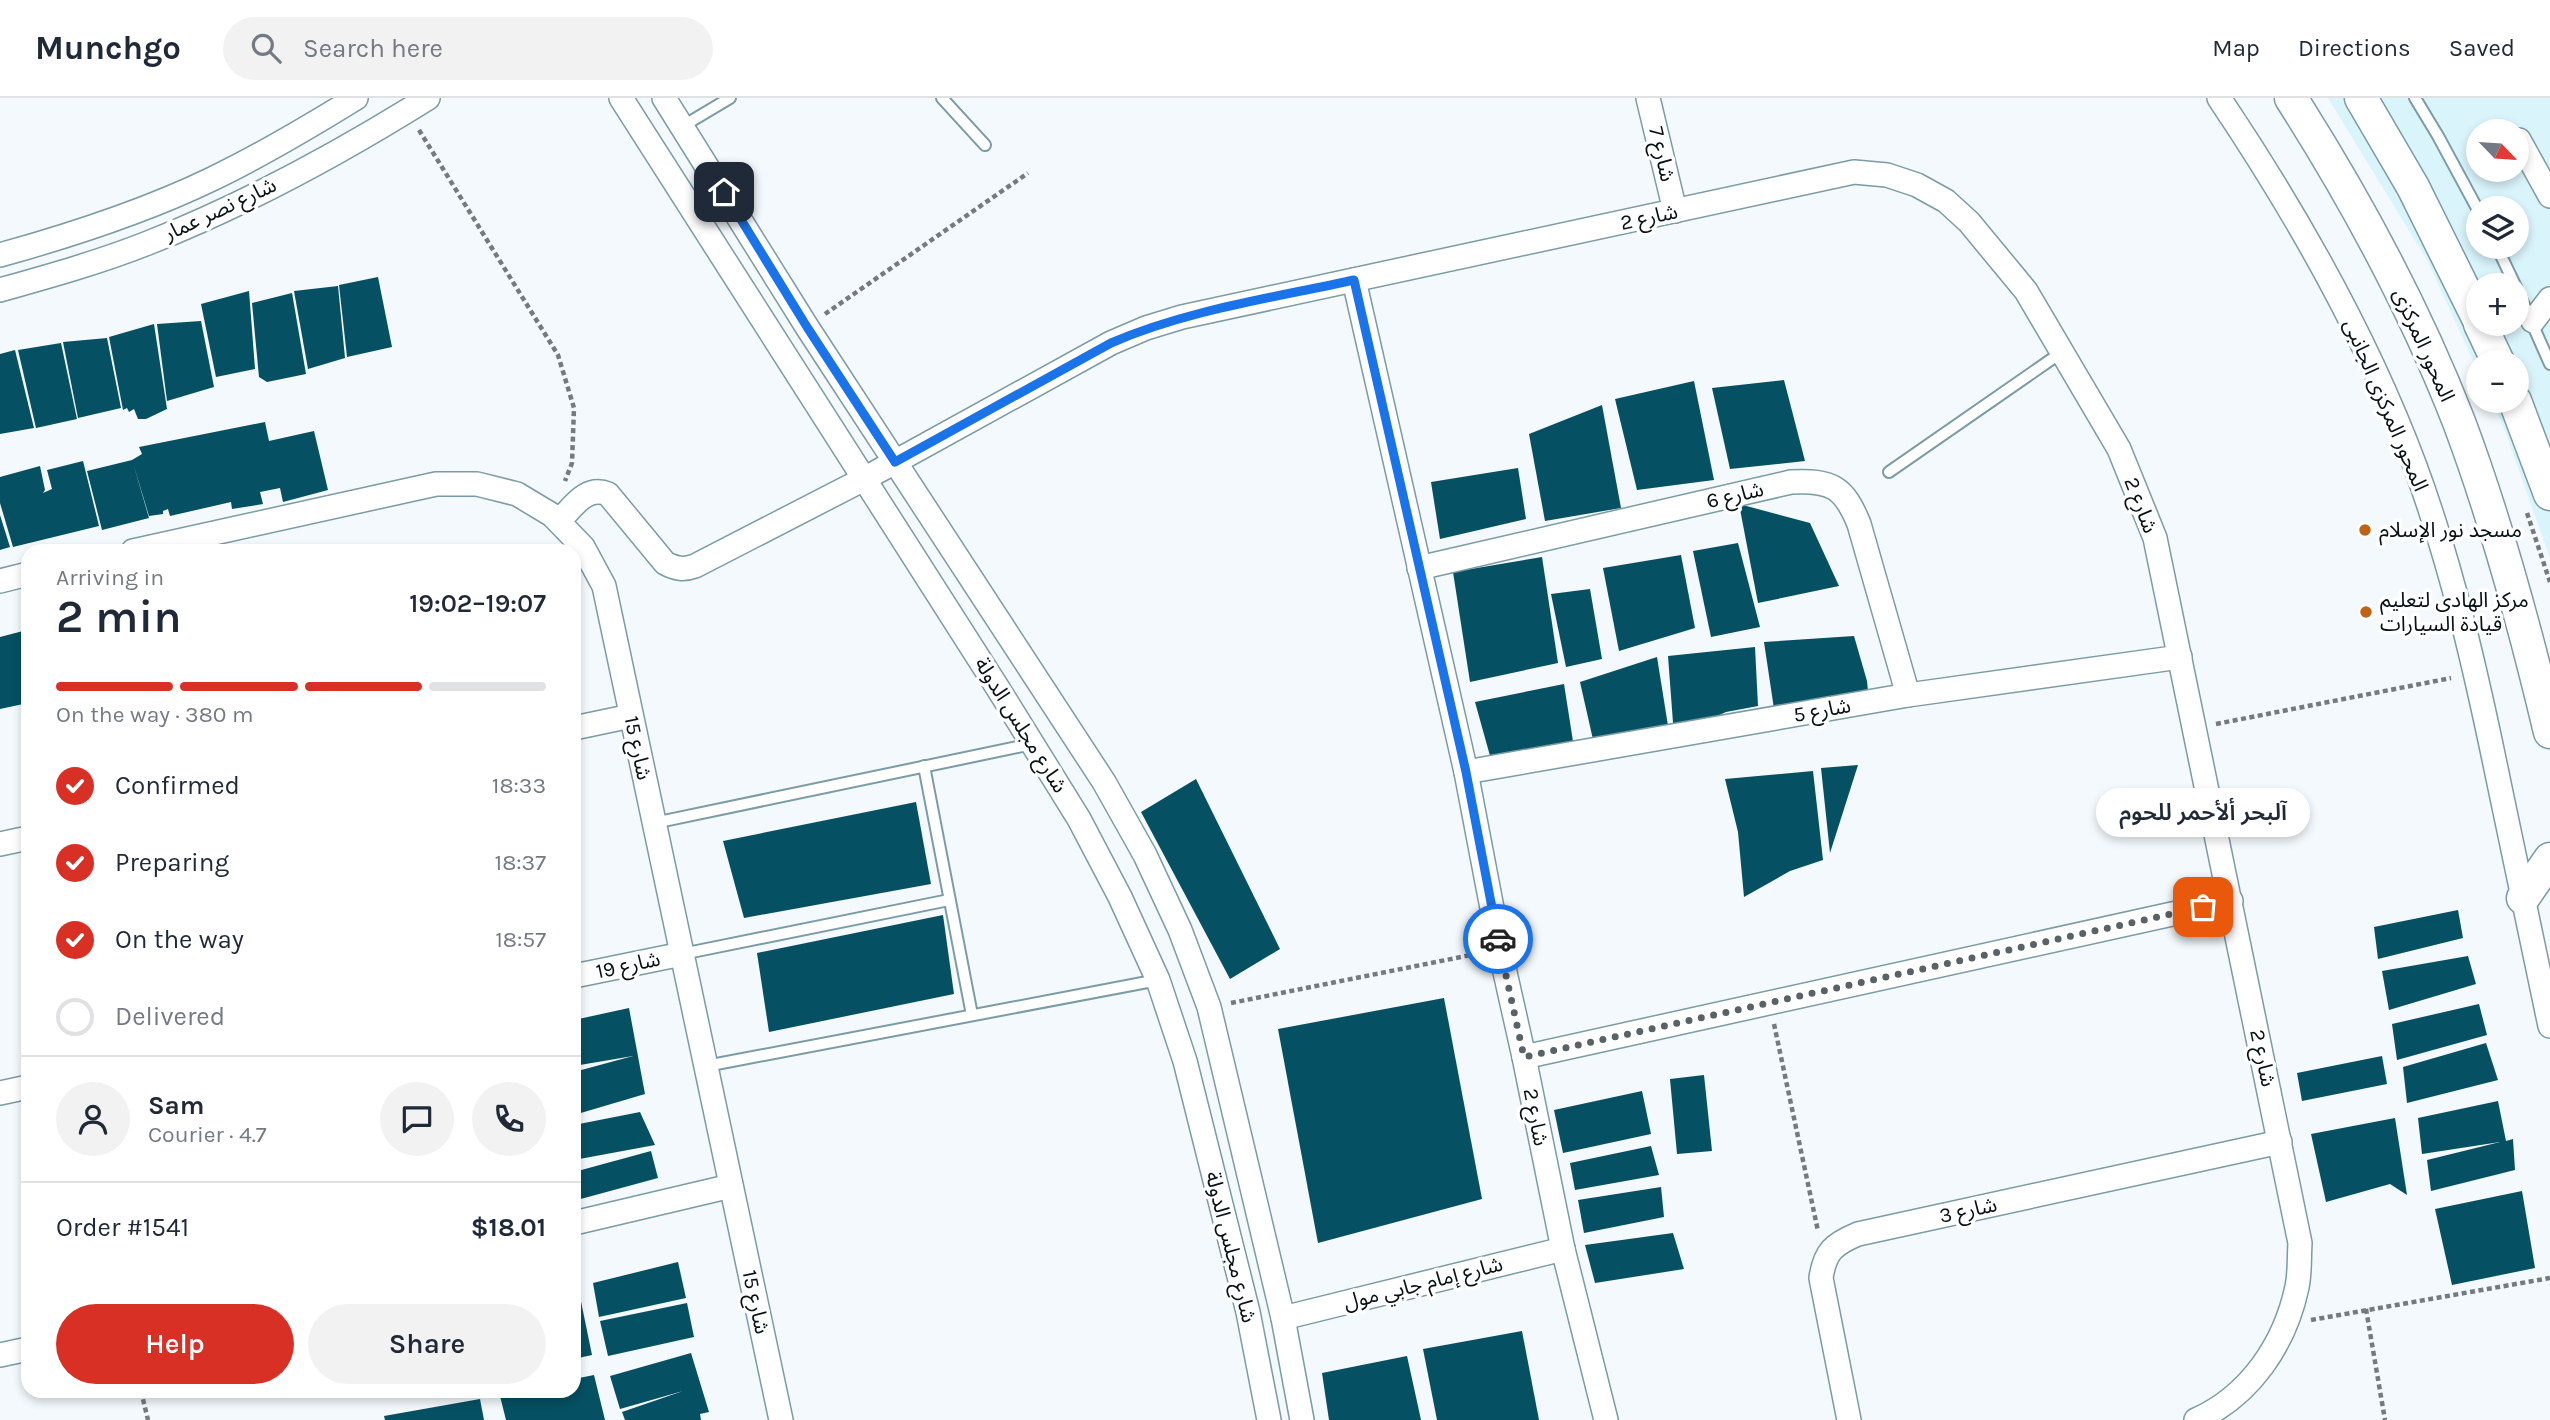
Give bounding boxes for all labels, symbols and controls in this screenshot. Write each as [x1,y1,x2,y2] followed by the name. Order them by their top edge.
[223,17,713,80] search box
[35,29,181,67] text: Munchgo
[247,29,285,67] icon: search
[303,33,443,64] text: Search here
[2212,34,2260,62] text: Map
[2298,34,2411,62] text: Directions
[2449,34,2515,62] text: Saved
[2466,119,2529,182] north arrow
[2466,119,2529,413] map controls
[1641,124,1680,185] street label: شارع 7
[694,162,754,222] pin
[159,172,281,249] street label: شارع نصر عمار
[705,173,743,211] icon: home
[2466,196,2529,259] button: layers
[1618,199,1681,238] street label: شارع 2
[2466,273,2529,336] button: +
[2388,285,2460,405] street label: المحور المركزى
[2339,315,2433,495] street label: المحور المركزى الجانبى
[2466,350,2529,413] button: −
[2117,474,2163,537] street label: شارع 2
[1704,477,1767,516] street label: شارع 6
[2379,518,2522,546] place label: مسجد نور الإسلام
[2357,522,2373,538] marker: مسجد نور الإسلام
[56,564,164,591] text: Arriving in
[409,588,546,619] text: 19:02–19:07
[2380,588,2529,636] place label: مركز الهادى لتعليم قيادة السيارات
[56,590,182,644] text: 2 min
[2358,604,2374,620] marker: مركز الهادى لتعليم قيادة السيارات
[967,653,1072,799] street label: شارع مجلس الدولة
[1791,693,1853,730] street label: شارع 5
[56,701,253,728] text: On the way · 380 m
[617,714,656,783] street label: شارع 15
[56,767,94,805] icon: check
[115,770,240,801] text: Confirmed
[492,772,546,799] text: 18:33
[2096,788,2310,837] callout: آلبحر ألأحمر للحوم
[2119,799,2287,826] text: آلبحر ألأحمر للحوم
[56,844,94,882] icon: check
[115,847,229,878] text: Preparing
[495,849,546,876] text: 18:37
[2173,877,2233,937] pin
[2184,888,2222,926] icon: bag
[1463,904,1533,974] courier
[1479,920,1517,958] icon: car
[56,921,94,959] icon: check
[115,924,244,955] text: On the way
[495,926,546,953] text: 18:57
[594,947,663,986] street label: شارع 19
[115,1001,225,1032] text: Delivered
[2242,1027,2281,1090] street label: شارع 2
[56,1082,130,1156] button: person
[380,1082,454,1156] button: chat
[472,1082,546,1156] button: phone
[1516,1086,1553,1148] street label: شارع 2
[148,1090,204,1121] text: Sam
[148,1121,267,1148] text: Courier · 4.7
[1198,1169,1261,1326] street label: شارع مجلس الدولة
[1937,1192,2000,1231] street label: شارع 3
[56,1212,189,1243] text: Order #1541
[471,1212,546,1243] text: $18.01
[1341,1252,1506,1318] street label: شارع إمام جابي مول
[735,1268,774,1337] street label: شارع 15
[56,1304,294,1384] button: Help
[308,1304,546,1384] button: Share

